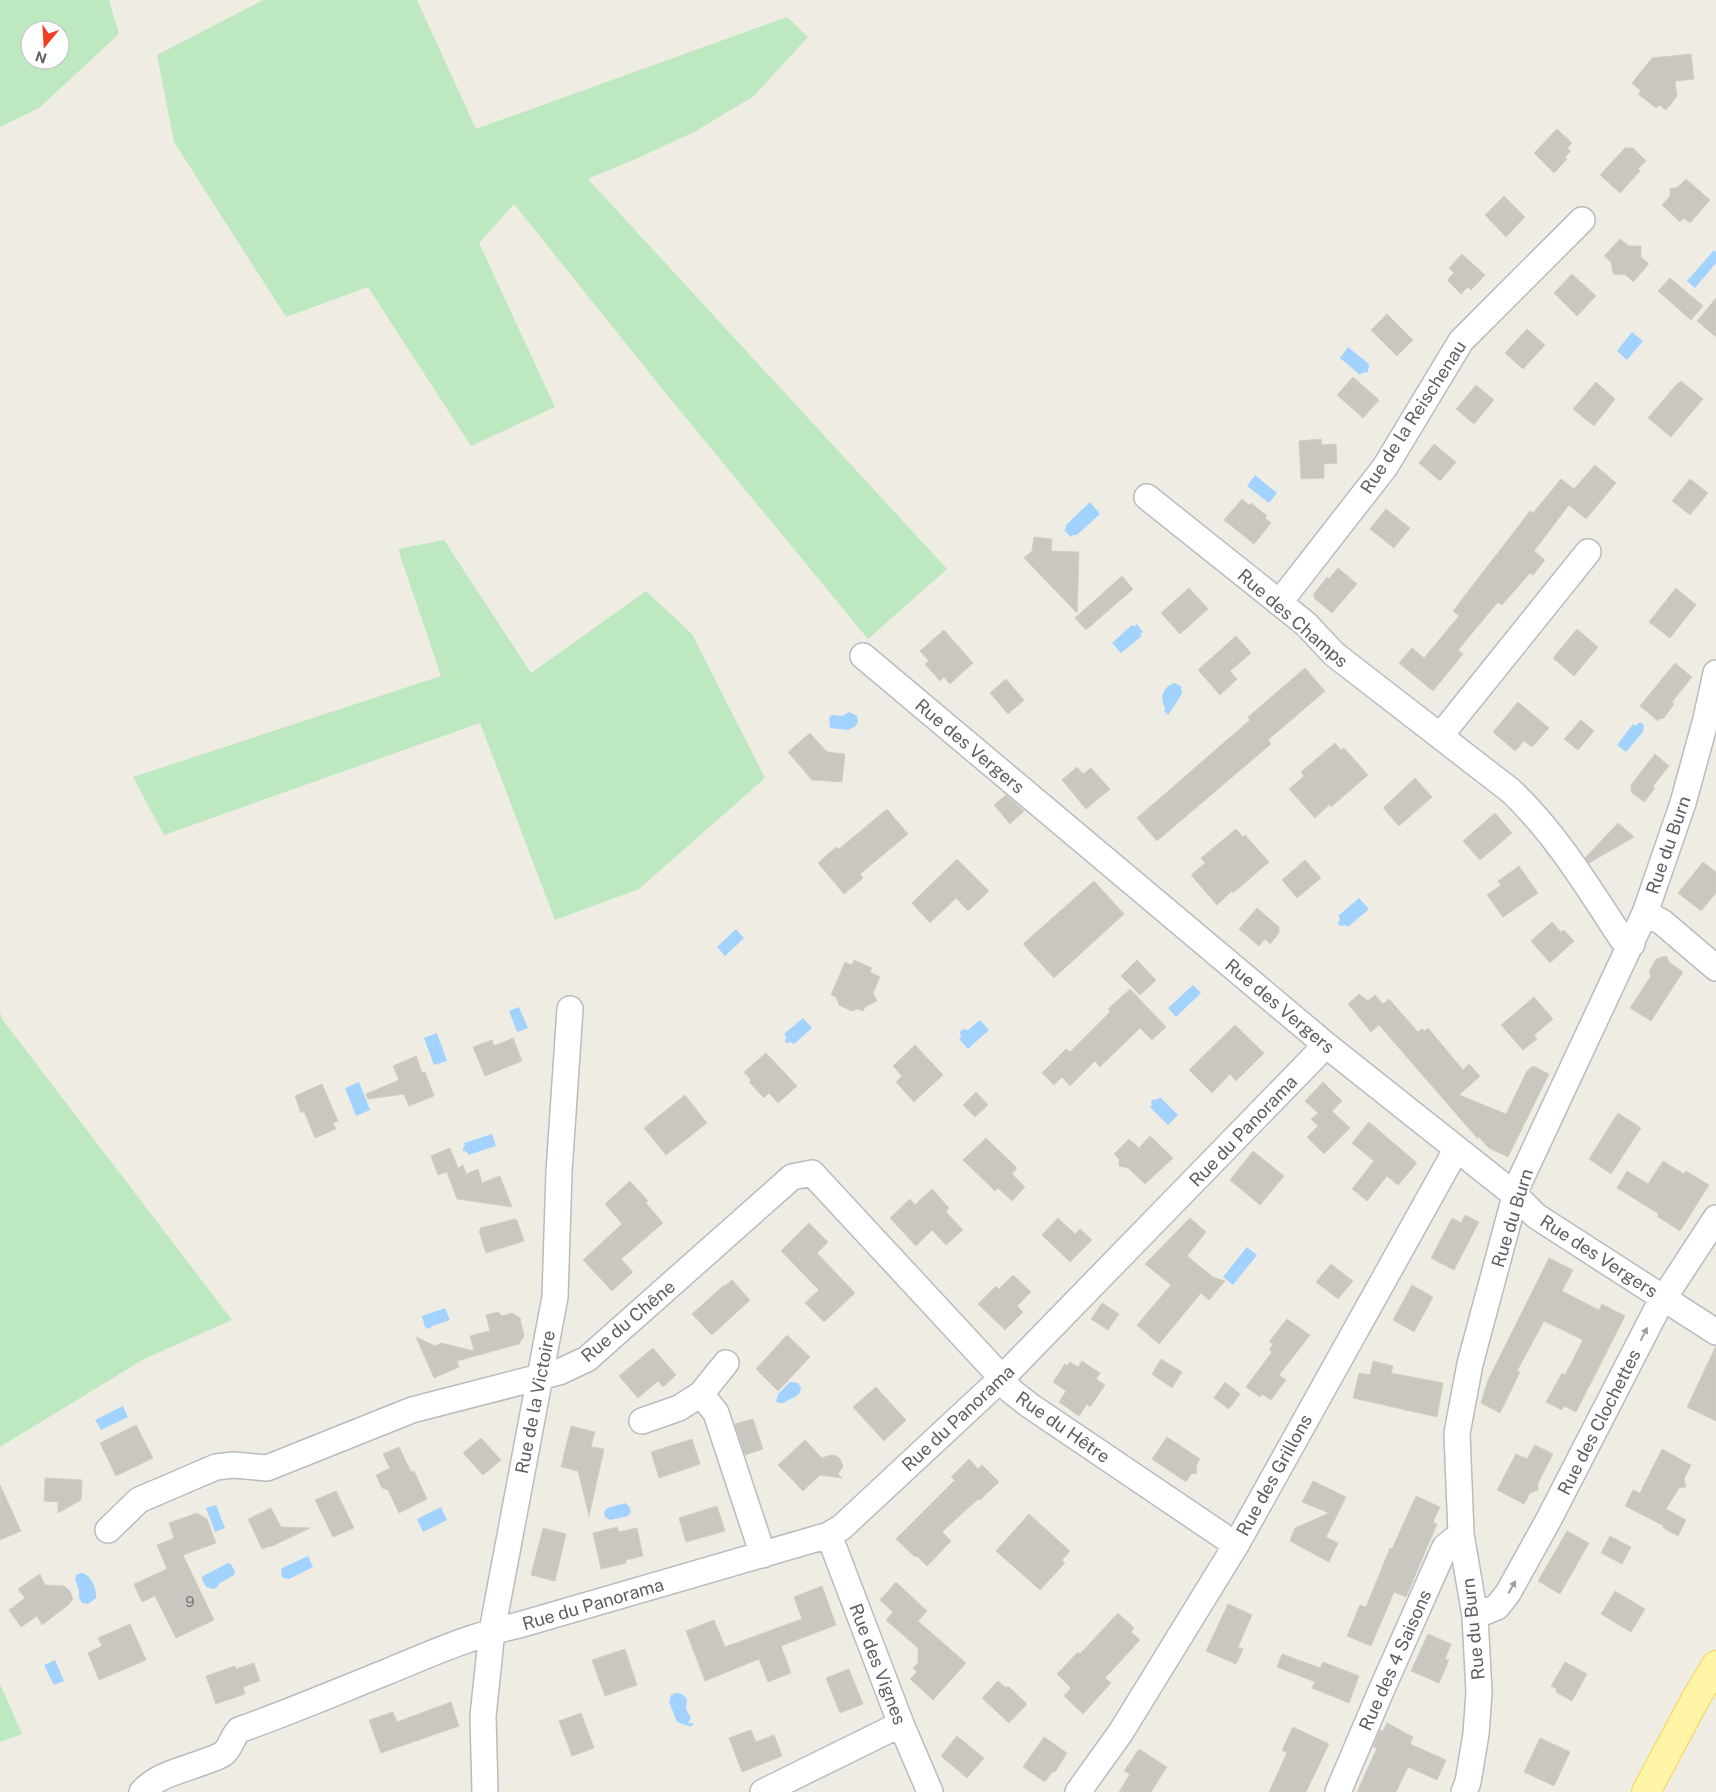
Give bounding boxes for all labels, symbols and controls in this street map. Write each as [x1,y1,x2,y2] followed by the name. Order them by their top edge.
[20,20,70,70] north arrow
[33,48,49,67] text: N
[1356,337,1470,497] street label: Rue de la Reischenau
[1234,564,1352,672] street label: Rue des Champs
[911,694,1029,798] street label: Rue des Vergers
[1641,793,1695,897] street label: Rue du Burn
[1221,954,1339,1058] street label: Rue des Vergers
[1185,1071,1301,1191] street label: Rue du Panorama
[1487,1166,1537,1270] street label: Rue du Burn
[1536,1210,1662,1302] street label: Rue des Vergers
[577,1276,679,1366] street label: Rue du Chêne
[1640,1327,1648,1341] one-way arrow
[511,1328,559,1476] street label: Rue de la Victoire
[1553,1346,1645,1498] street label: Rue des Clochettes
[897,1360,1019,1476] street label: Rue du Panorama
[1012,1387,1114,1467] street label: Rue du Hêtre
[1232,1411,1316,1539] street label: Rue des Grillons
[520,1574,666,1634] street label: Rue du Panorama
[1457,1577,1489,1681] street label: Rue du Burn
[1507,1580,1516,1593] one-way arrow
[1355,1586,1435,1734] street label: Rue des 4 Saisons
[185,1593,195,1610] house number: 9
[845,1601,911,1727] street label: Rue des Vignes

